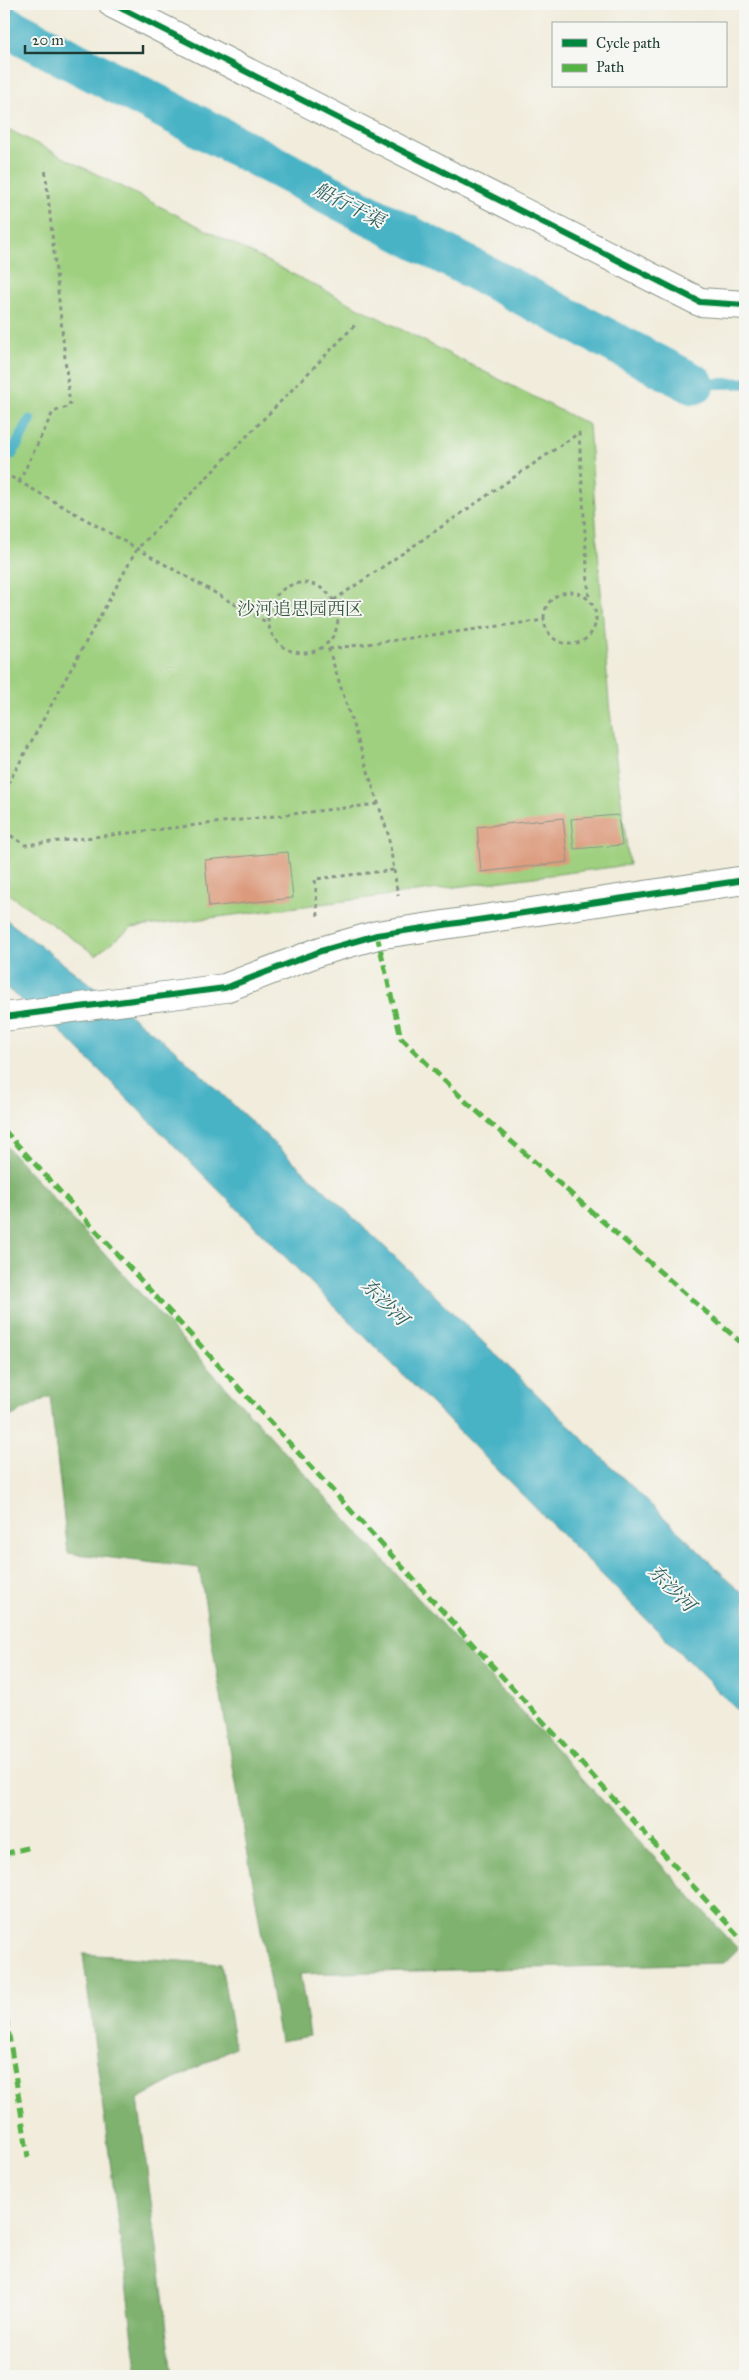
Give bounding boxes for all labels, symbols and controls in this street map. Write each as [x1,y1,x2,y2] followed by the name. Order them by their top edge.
[25,22,142,54] scale bar
[552,22,726,88] legend
[32,31,64,49] text: 20 m
[596,34,661,52] text: Cycle path
[596,58,625,76] text: Path
[310,177,391,234] water label: 船行干渠
[237,598,363,620] park label: 沙河追思园西区
[357,1274,415,1332] water label: 东沙河
[644,1560,702,1618] water label: 东沙河

